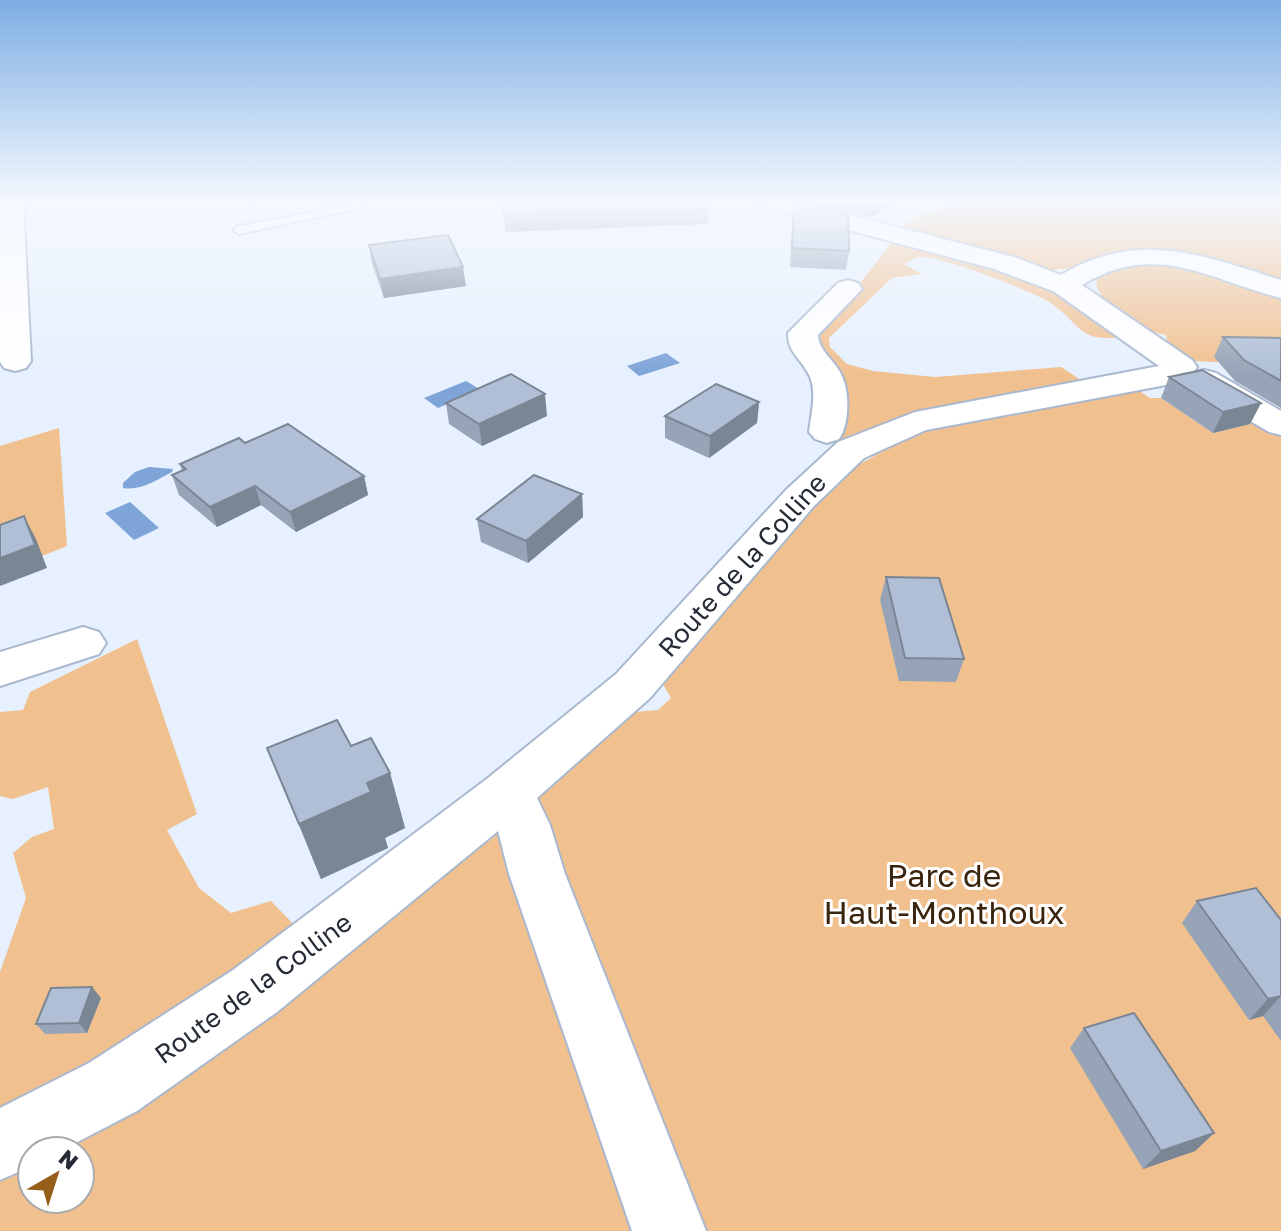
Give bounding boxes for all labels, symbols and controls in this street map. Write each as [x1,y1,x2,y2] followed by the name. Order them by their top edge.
[652,467,832,663] street label: Route de la Colline
[824,856,1064,931] park label: Parc de Haut-Monthoux
[149,906,357,1070] street label: Route de la Colline
[16,1135,96,1215] north arrow
[54,1143,84,1175] text: N

